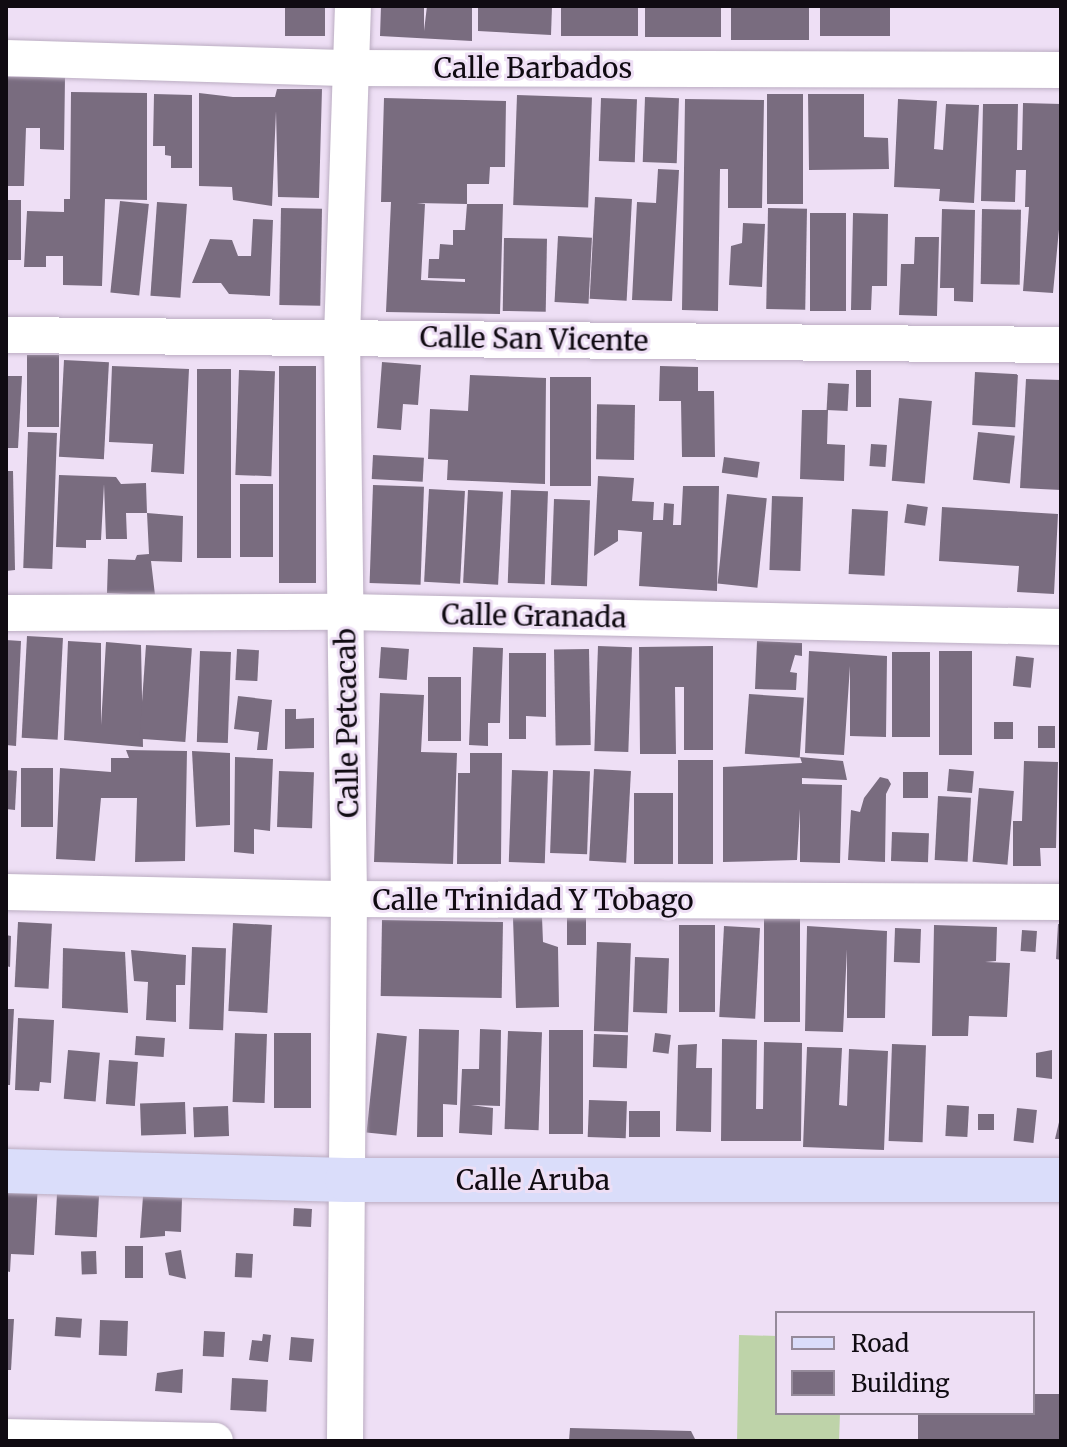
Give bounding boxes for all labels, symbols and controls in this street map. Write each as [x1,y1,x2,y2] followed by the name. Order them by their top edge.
[434,51,632,85] street label: Calle Barbados
[419,320,649,358] street label: Calle San Vicente
[441,598,627,634] street label: Calle Granada
[329,628,365,818] street label: Calle Petcacab
[372,883,694,917] street label: Calle Trinidad Y Tobago
[456,1163,610,1197] street label: Calle Aruba
[775,1311,1035,1415] legend
[851,1328,909,1359] text: Road
[851,1368,950,1399] text: Building

